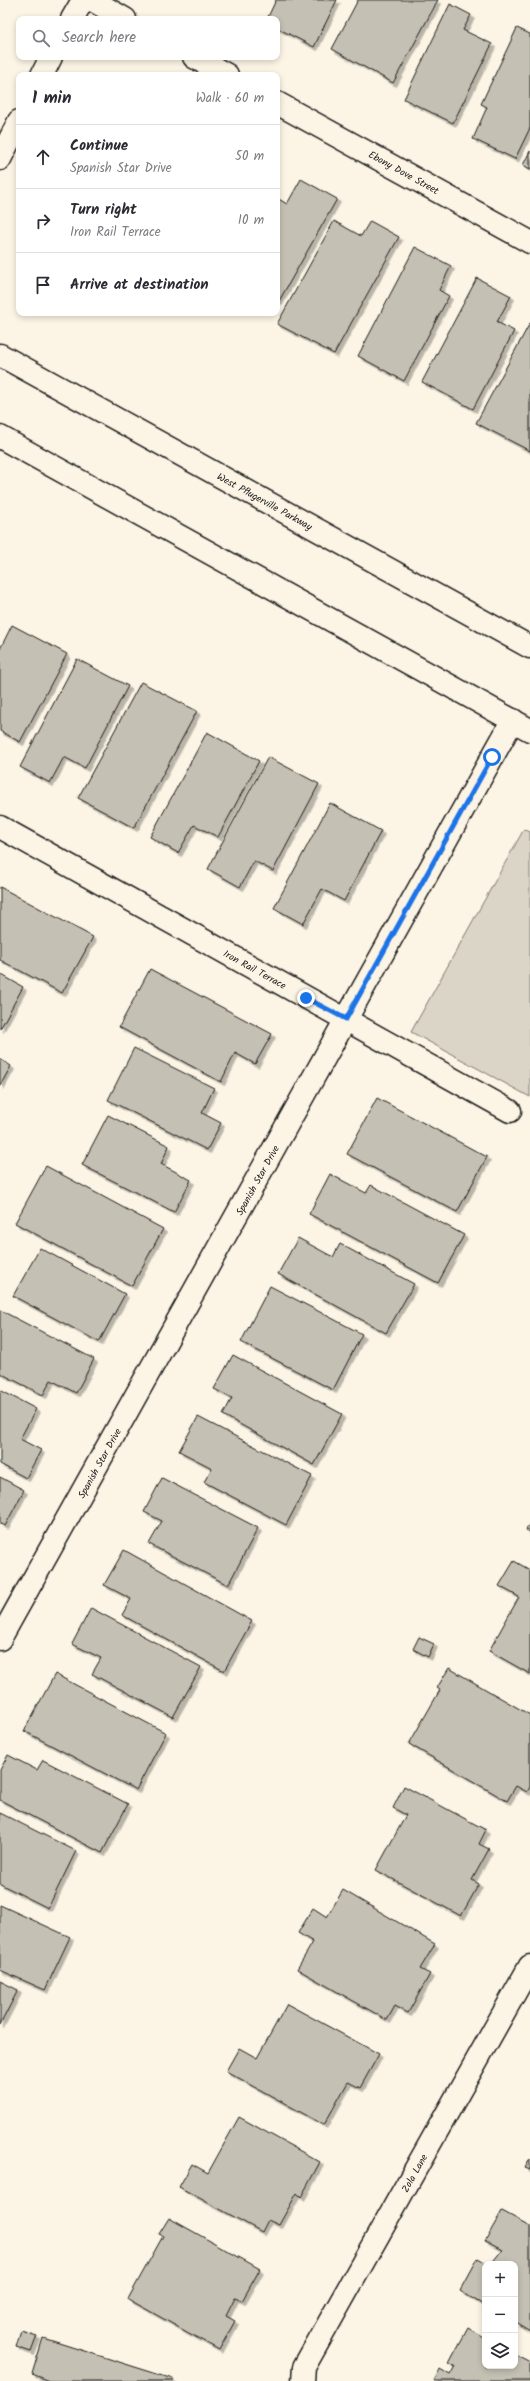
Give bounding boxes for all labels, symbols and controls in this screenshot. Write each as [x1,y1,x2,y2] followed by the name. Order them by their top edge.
[16,16,280,60] search box
[62,26,136,50] text: Search here
[30,27,52,49] icon: search
[32,85,71,112] text: 1 min
[196,88,264,109] text: Walk · 60 m
[70,134,128,158] text: Continue
[32,146,54,168] icon: ahead
[235,146,264,167] text: 50 m
[365,147,442,199] street label: Ebony Dove Street
[70,158,172,179] text: Spanish Star Drive
[70,198,137,222] text: Turn right
[32,210,54,232] icon: right
[238,210,264,231] text: 10 m
[70,222,161,243] text: Iron Rail Terrace
[70,273,209,297] text: Arrive at destination
[32,274,54,296] icon: arrive
[214,469,315,535] street label: West Pflugerville Parkway
[483,748,501,766] route start
[220,946,289,994] street label: Iron Rail Terrace
[297,989,315,1007] route end
[232,1142,284,1219] street label: Spanish Star Drive
[74,1425,126,1502] street label: Spanish Star Drive
[398,2151,432,2196] street label: Zola Lane
[482,2261,518,2369] map controls
[482,2261,518,2297] button: +
[482,2297,518,2333] button: −
[482,2333,518,2369] button: layers

